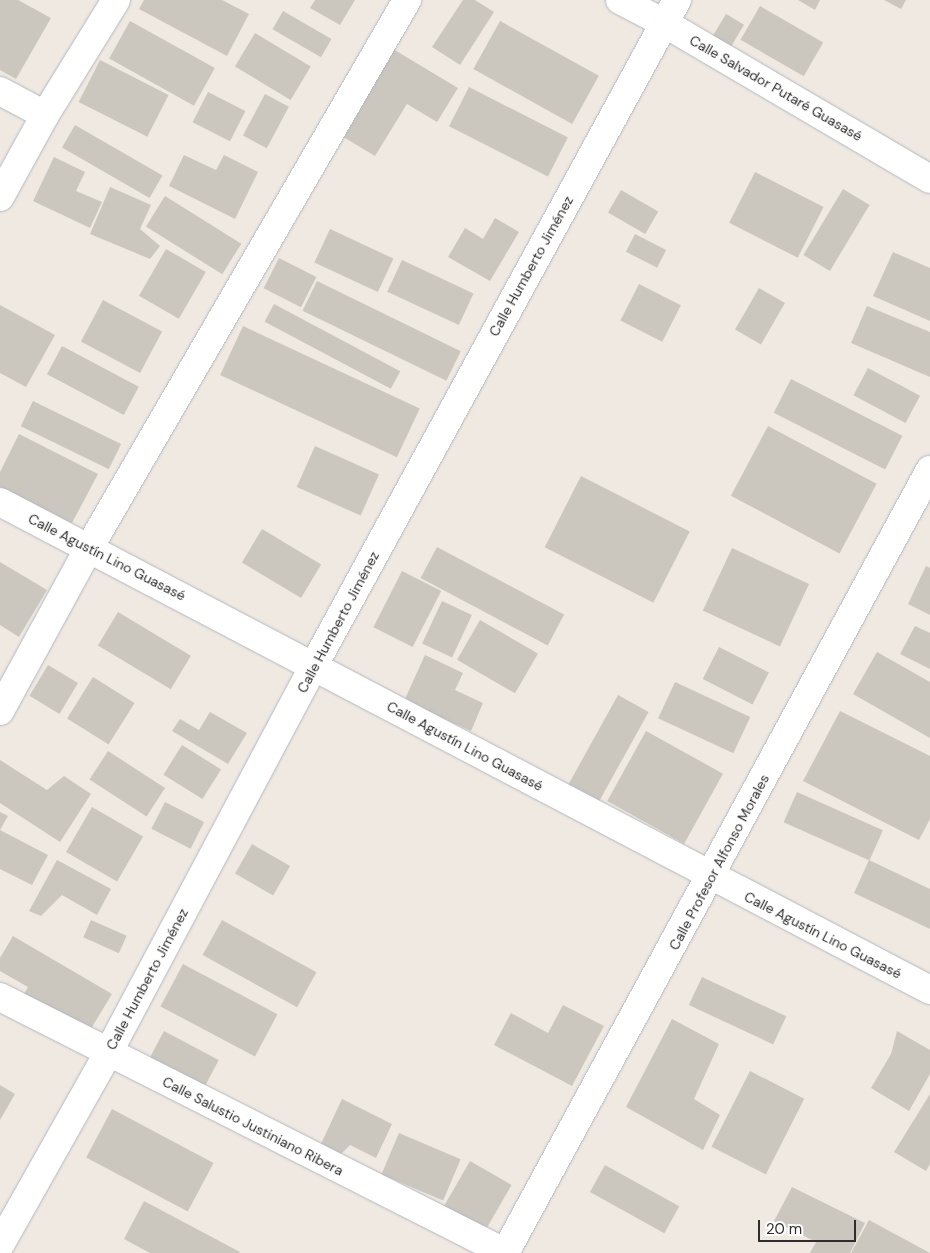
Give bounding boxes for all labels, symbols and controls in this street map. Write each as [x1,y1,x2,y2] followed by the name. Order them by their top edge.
[687,32,865,144] street label: Calle Salvador Putaré Guasasé
[485,193,577,339] street label: Calle Humberto Jiménez
[25,510,189,604] street label: Calle Agustín Lino Guasasé
[293,548,383,696] street label: Calle Humberto Jiménez
[384,698,546,794] street label: Calle Agustín Lino Guasasé
[665,771,773,953] street label: Calle Profesor Alfonso Morales
[741,888,905,982] street label: Calle Agustín Lino Guasasé
[102,905,192,1053] street label: Calle Humberto Jiménez
[160,1073,346,1179] street label: Calle Salustio Justiniano Ribera
[760,1210,858,1242] scale bar
[766,1219,802,1239] text: 20 m

